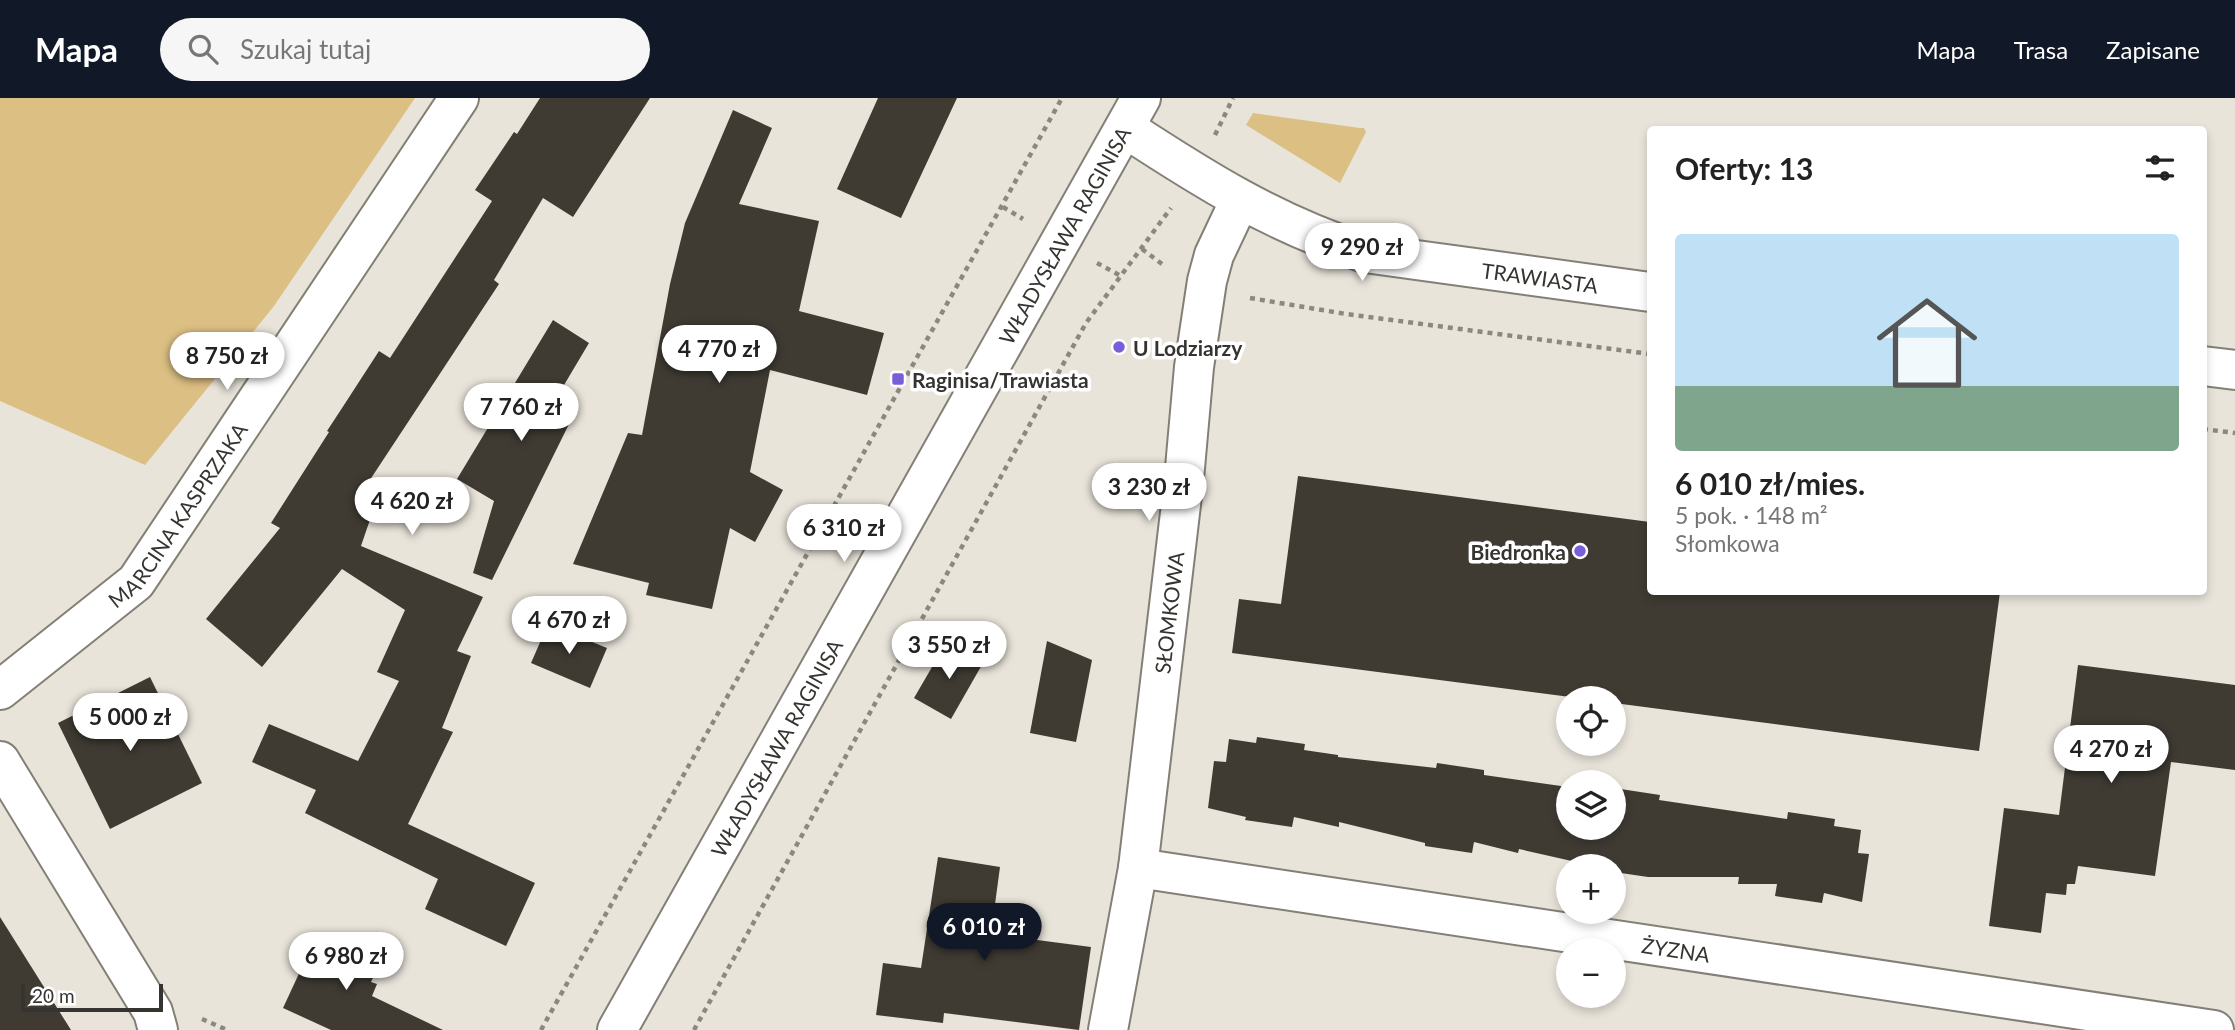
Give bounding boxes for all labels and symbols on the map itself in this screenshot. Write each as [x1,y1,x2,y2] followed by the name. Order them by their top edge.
[993,121,1135,348] street label: WŁADYSŁAWA RAGINISA
[1290,223,1434,283] pin: 9 290 zł
[1480,257,1600,297] street label: TRAWIASTA
[647,326,791,385] pin: 4 770 zł
[155,332,299,392] pin: 8 750 zł
[1133,335,1243,360] place label: U Lodziarzy
[1111,339,1127,355] marker: U Lodziarzy
[912,367,1089,392] place label: Raginisa/Trawiasta
[890,371,906,387] marker: Raginisa/Trawiasta
[449,384,593,443] pin: 7 760 zł
[103,417,252,612] street label: MARCINA KASPRZAKA
[1077,464,1221,523] pin: 3 230 zł
[340,478,484,537] pin: 4 620 zł
[772,504,916,564] pin: 6 310 zł
[1471,539,1566,564] place label: Biedronka
[1572,543,1588,559] marker: Biedronka
[1149,549,1188,675] street label: SŁOMKOWA
[497,596,641,656] pin: 4 670 zł
[877,622,1021,681] pin: 3 550 zł
[705,634,847,861] street label: WŁADYSŁAWA RAGINISA
[58,694,202,753] pin: 5 000 zł
[2039,726,2183,785] pin: 4 270 zł
[912,904,1056,963] pin: 6 010 zł
[274,932,418,992] pin: 6 980 zł
[1640,932,1713,967] street label: ŻYZNA
[21,981,163,1013] scale bar

